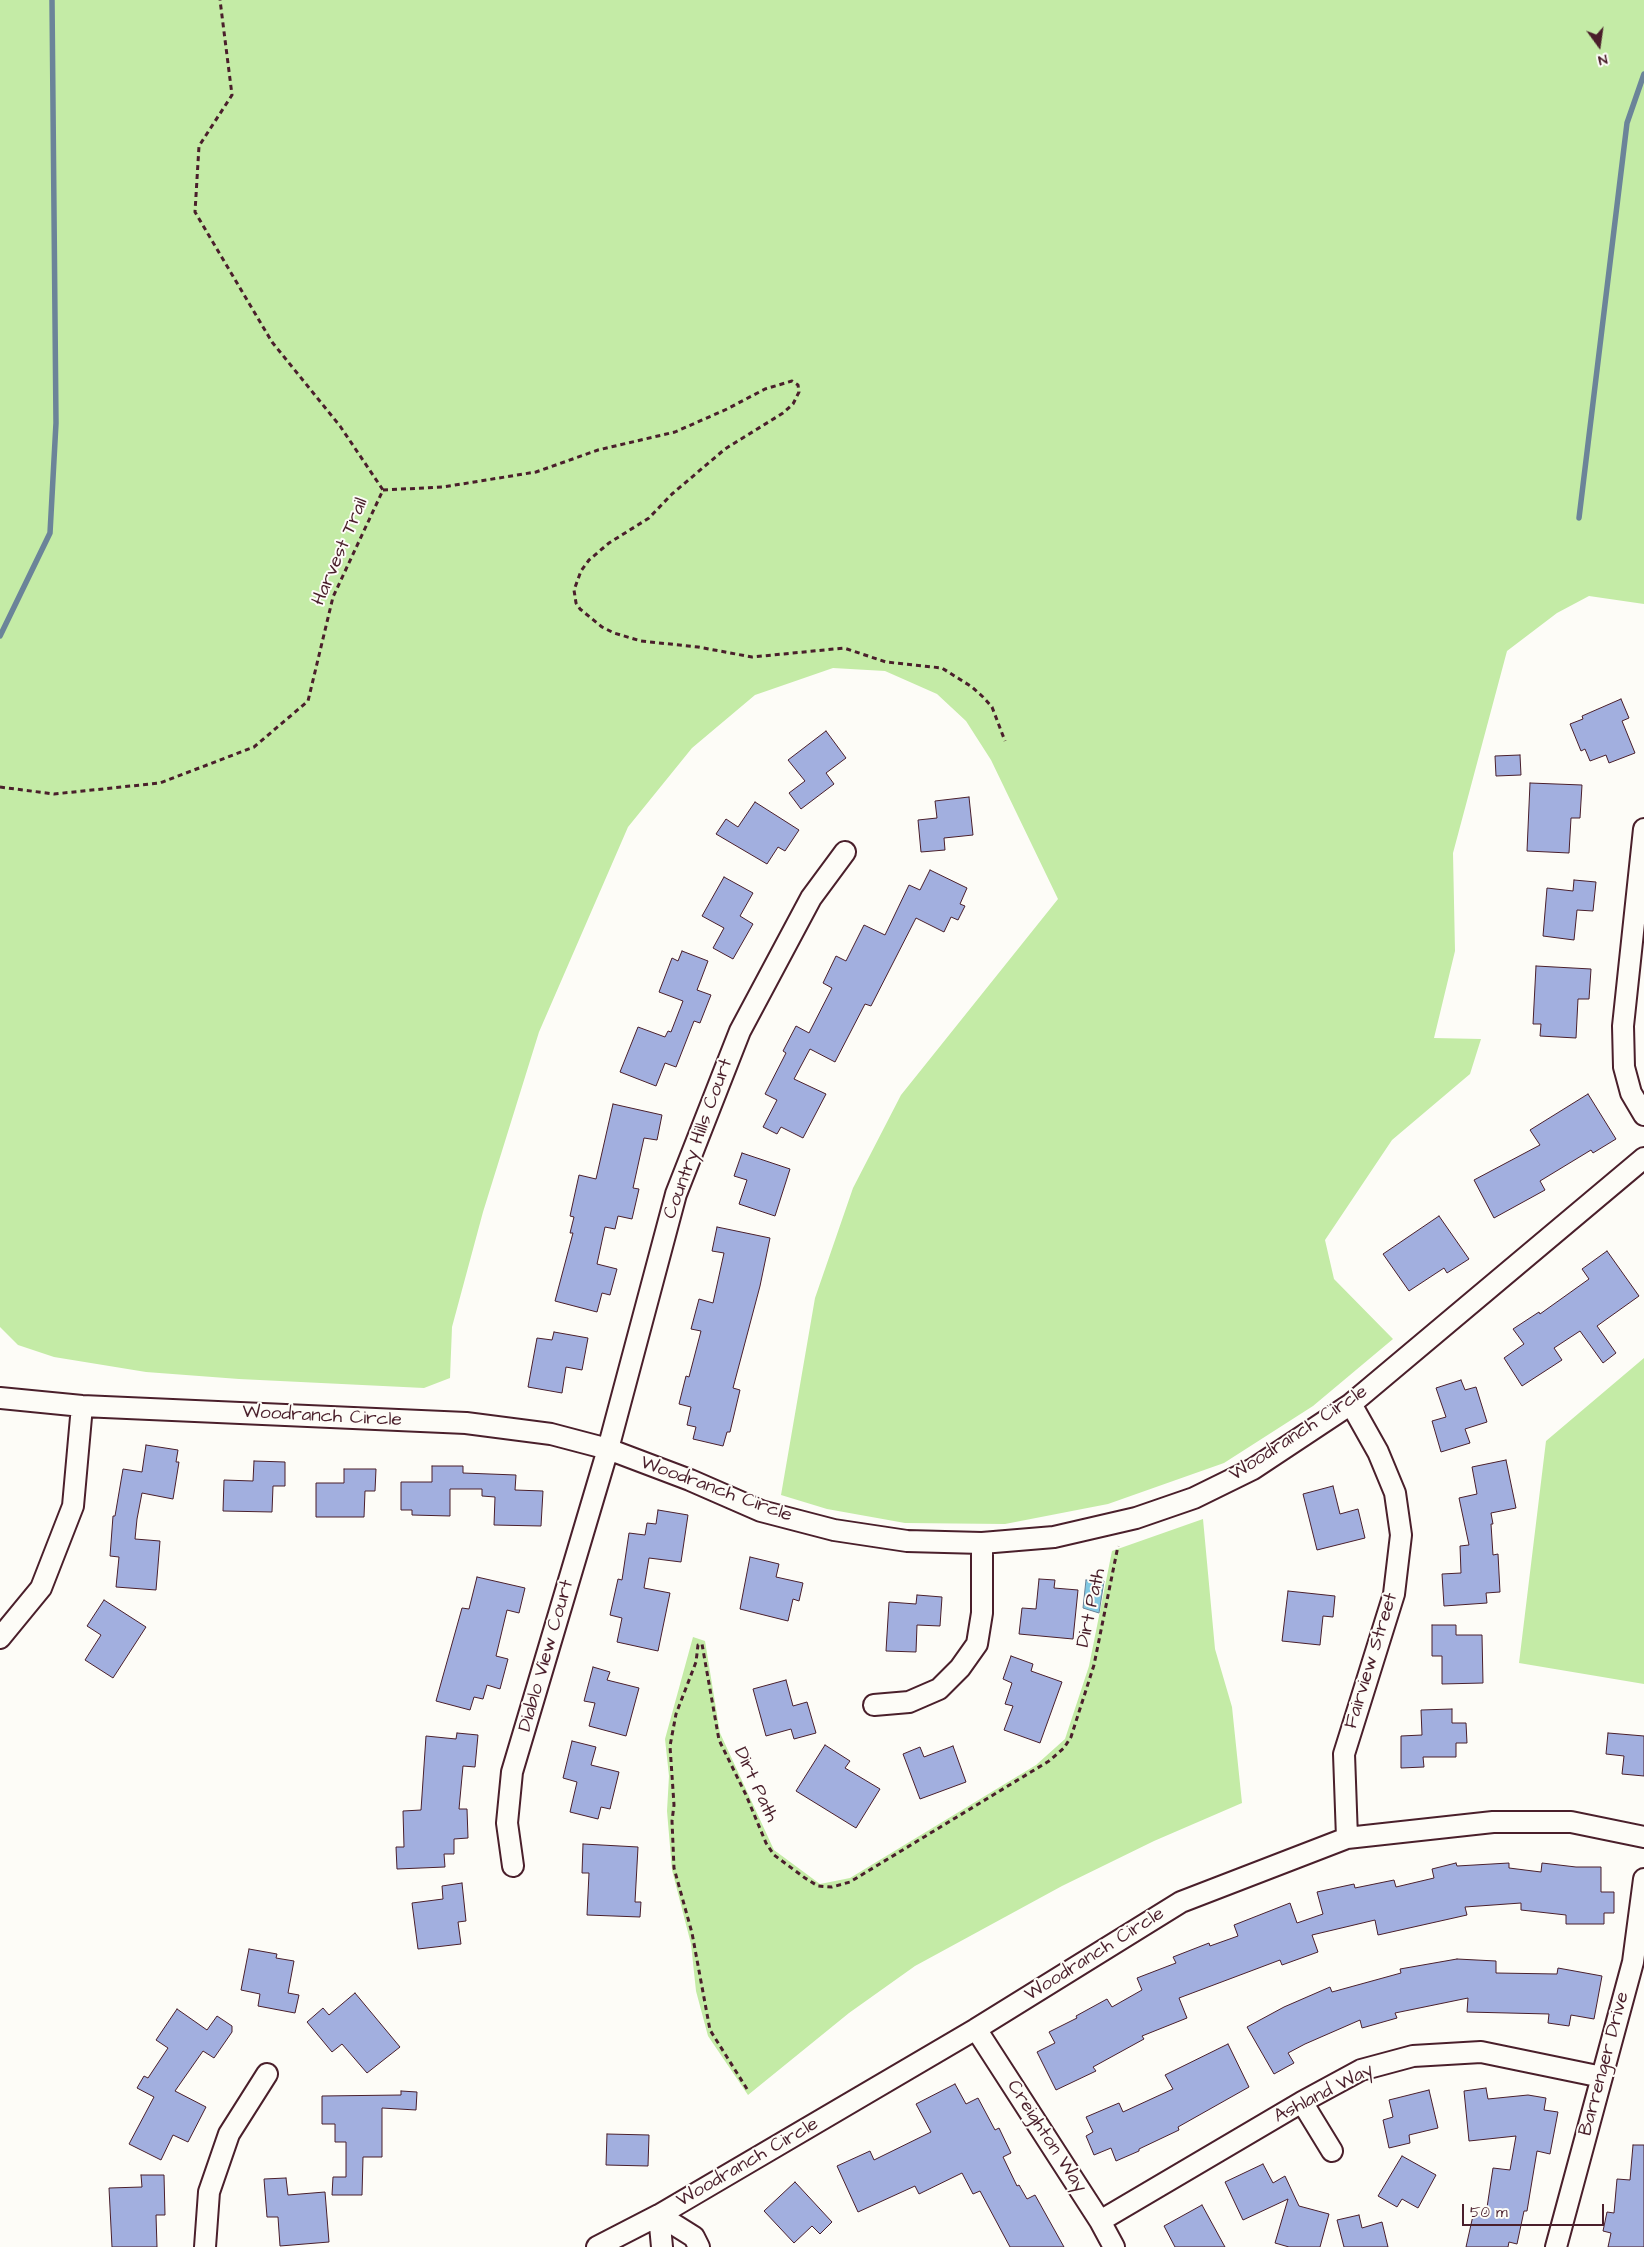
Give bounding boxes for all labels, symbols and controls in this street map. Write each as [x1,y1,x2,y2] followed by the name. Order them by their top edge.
[1574,20,1624,70] north arrow
[1596,49,1609,70] text: N
[308,495,374,609] street label: Harvest Trail
[659,1056,739,1222] street label: Country Hills Court
[1226,1381,1372,1487] street label: Woodranch Circle
[242,1401,402,1433] street label: Woodranch Circle
[637,1452,795,1528] street label: Woodranch Circle
[1073,1567,1111,1649] street label: Dirt Path
[514,1577,580,1735] street label: Diablo View Court
[1341,1590,1403,1732] street label: Fairview Street
[728,1744,782,1826] street label: Dirt Path
[1021,1903,1169,2007] street label: Woodranch Circle
[1575,1990,1635,2138] street label: Barrenger Drive
[1270,2059,1378,2129] street label: Ashland Way
[1001,2076,1091,2198] street label: Creighton Way
[673,2113,823,2213] street label: Woodranch Circle
[1464,2194,1606,2226] scale bar
[1470,2202,1508,2223] text: 50 m

